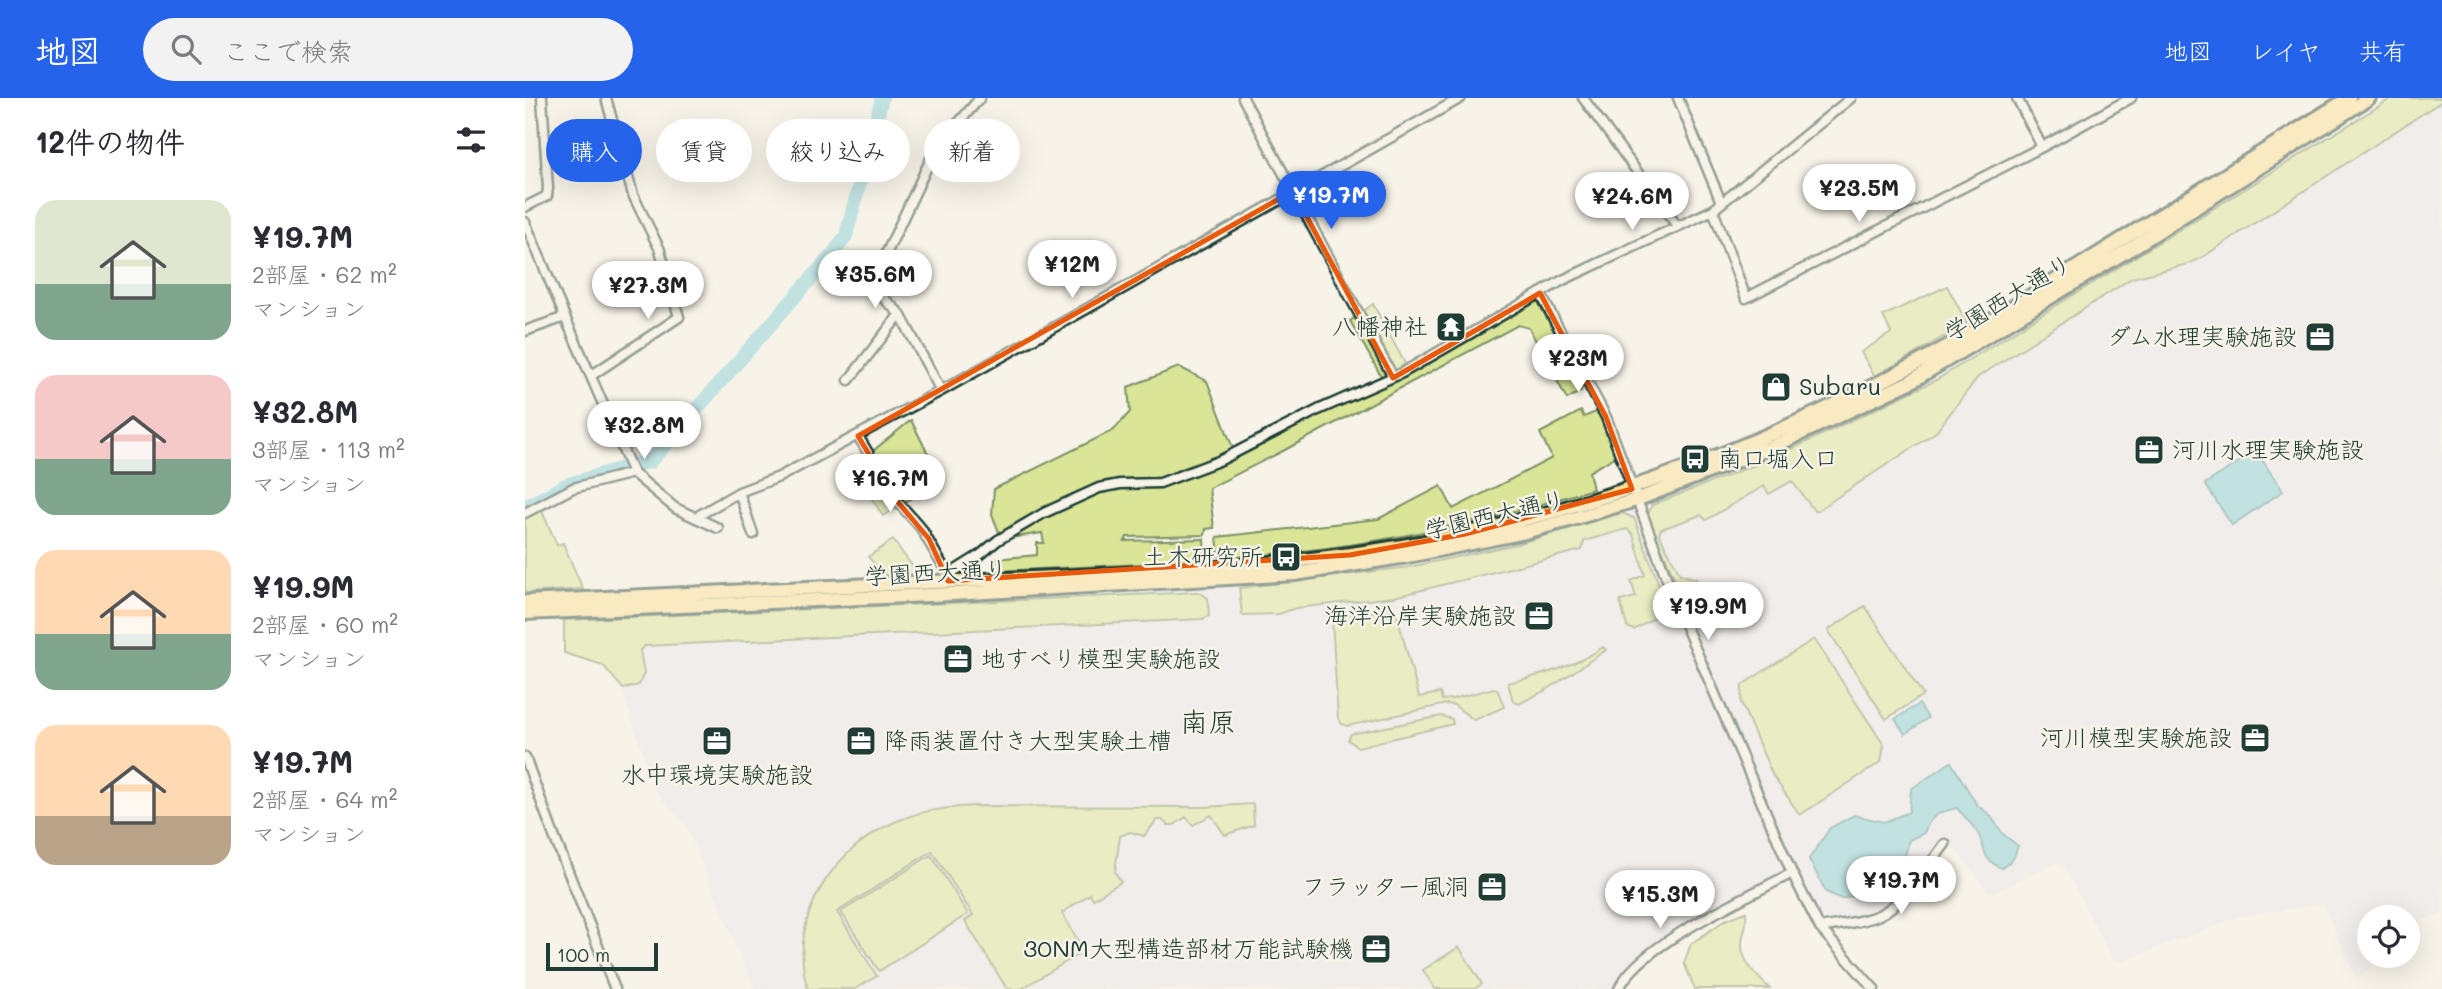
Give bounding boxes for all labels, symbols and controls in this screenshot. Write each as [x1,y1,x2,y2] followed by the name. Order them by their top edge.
[143,18,633,81] search box
[35,28,101,71] text: 地図
[167,30,205,68] icon: search
[223,34,353,68] text: ここで検索
[2164,35,2212,66] text: 地図
[2250,35,2321,66] text: レイヤ
[2359,35,2407,66] text: 共有
[546,119,642,182] chip: 購入
[656,119,752,182] chip: 賃貸
[766,119,910,182] chip: 絞り込み
[924,119,1020,182] chip: 新着
[35,121,185,161] text: 12件の物件
[452,121,490,159] icon: filters
[1802,164,1916,224] pin: ¥23.5M
[1274,172,1388,231] pin: ¥19.7M
[1575,172,1689,232] pin: ¥24.6M
[1819,172,1899,202] text: ¥23.5M
[1292,179,1370,209] text: ¥19.7M
[1591,180,1673,210] text: ¥24.6M
[252,216,353,256] text: ¥19.7M
[91,228,175,312] icon: home
[1031,240,1113,300] pin: ¥12M
[1938,246,2077,347] street label: 学園西大通り
[1044,248,1100,278] text: ¥12M
[818,250,932,310] pin: ¥35.6M
[834,258,916,288] text: ¥35.6M
[252,259,397,289] text: 2部屋 · 62 m²
[591,262,705,321] pin: ¥27.3M
[608,269,688,299] text: ¥27.3M
[252,293,366,323] text: マンション
[1332,310,1428,341] place label: 八幡神社
[1434,310,1468,344] temple icon: 八幡神社
[2107,320,2297,351] place label: ダム水理実験施設
[2303,320,2337,354] office icon: ダム水理実験施設
[1537,334,1619,394] pin: ¥23M
[1548,342,1608,372] text: ¥23M
[1759,370,1793,404] shop icon: Subaru
[1799,370,1881,401] place label: Subaru
[252,391,359,431] text: ¥32.8M
[587,402,701,461] pin: ¥32.8M
[91,403,175,487] icon: home
[603,409,685,439] text: ¥32.8M
[2132,433,2166,467] office icon: 河川水理実験施設
[2172,433,2364,464] place label: 河川水理実験施設
[252,434,405,464] text: 3部屋 · 113 m²
[1678,442,1712,476] bus stop icon: 南口堀入口
[1718,442,1838,473] place label: 南口堀入口
[833,454,947,514] pin: ¥16.7M
[851,462,929,492] text: ¥16.7M
[252,468,366,498] text: マンション
[1421,482,1568,545] street label: 学園西大通り
[1143,540,1263,571] place label: 土木研究所
[1269,540,1303,574] bus stop icon: 土木研究所
[863,552,1009,591] street label: 学園西大通り
[252,566,355,606] text: ¥19.9M
[91,578,175,662] icon: home
[1651,582,1765,642] pin: ¥19.9M
[1669,590,1747,620] text: ¥19.9M
[1324,599,1516,630] place label: 海洋沿岸実験施設
[1522,599,1556,633] office icon: 海洋沿岸実験施設
[252,609,398,639] text: 2部屋 · 60 m²
[941,642,975,676] office icon: 地すべり模型実験施設
[981,642,1221,673] place label: 地すべり模型実験施設
[252,643,366,673] text: マンション
[1180,703,1236,739] district label: 南原
[2040,721,2232,752] place label: 河川模型実験施設
[2238,721,2272,755] office icon: 河川模型実験施設
[700,724,734,758] office icon: 水中環境実験施設
[844,724,878,758] office icon: 降雨装置付き大型実験土槽
[884,724,1172,755] place label: 降雨装置付き大型実験土槽
[252,741,353,781] text: ¥19.7M
[91,753,175,837] icon: home
[621,758,813,789] place label: 水中環境実験施設
[252,784,397,814] text: 2部屋 · 64 m²
[252,818,366,848] text: マンション
[1844,856,1958,916] pin: ¥19.7M
[1862,864,1940,894] text: ¥19.7M
[1301,870,1469,901] place label: フラッター風洞
[1475,870,1509,904] office icon: フラッター風洞
[1603,870,1717,930] pin: ¥15.3M
[1621,878,1699,908] text: ¥15.3M
[2357,905,2420,968] map controls
[2357,905,2420,968] button: locate
[1023,932,1353,963] place label: 30NM大型構造部材万能試験機
[1359,932,1393,966] office icon: 30NM大型構造部材万能試験機
[546,940,658,972] scale bar
[557,942,610,967] text: 100 m

